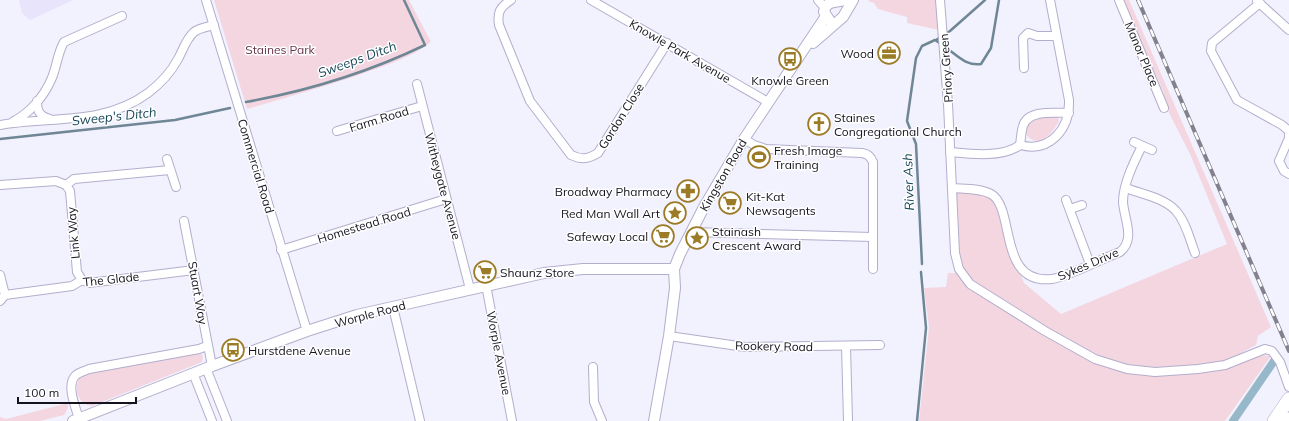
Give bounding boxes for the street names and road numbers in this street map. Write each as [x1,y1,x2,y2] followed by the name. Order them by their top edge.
[627,16,733,86] street label: Knowle Park Avenue
[1122,19,1162,89] street label: Manor Place
[936,33,956,103] street label: Priory Green
[595,80,647,152] street label: Gordon Close
[348,103,410,135] street label: Farm Road
[235,117,277,215] street label: Commercial Road
[421,131,465,241] street label: Witheygate Avenue
[696,136,750,214] street label: Kingston Road
[316,204,412,246] street label: Homestead Road
[63,206,83,260] street label: Link Way
[1055,245,1121,283] street label: Sykes Drive
[185,260,211,326] street label: Stuart Way
[82,269,140,289] street label: The Glade
[333,297,407,331] street label: Worple Road
[483,310,515,396] street label: Worple Avenue
[735,338,813,354] street label: Rookery Road

